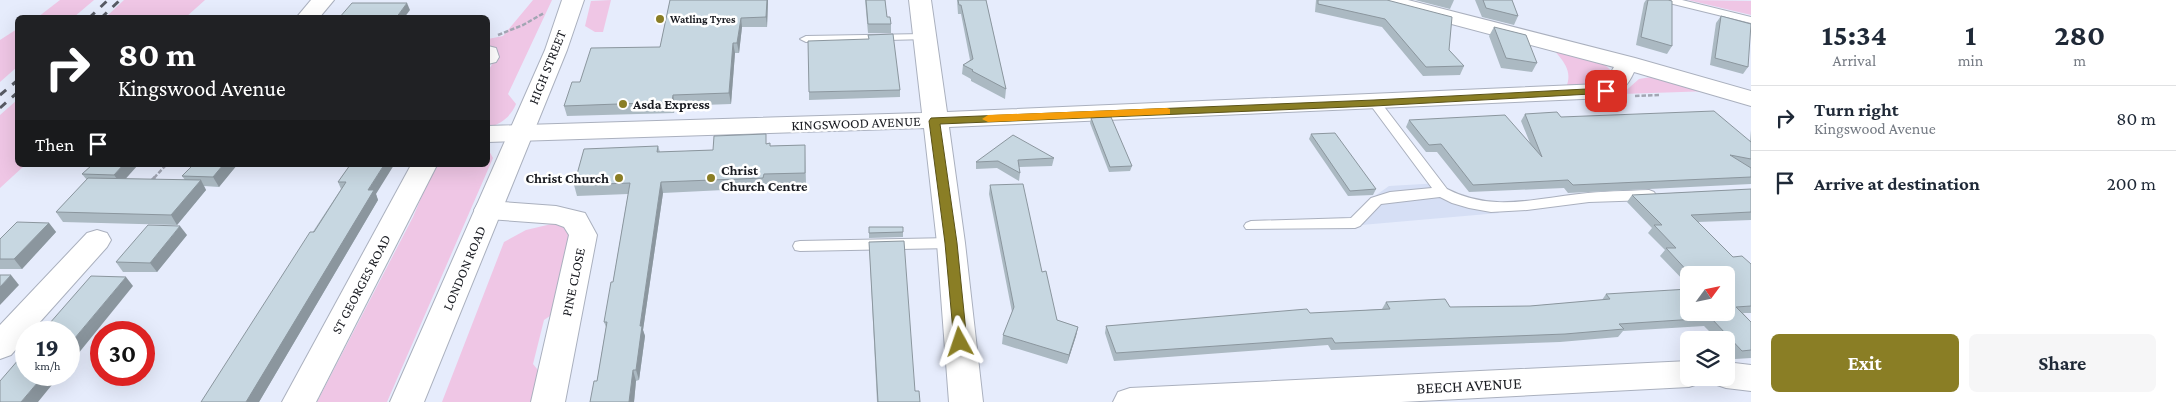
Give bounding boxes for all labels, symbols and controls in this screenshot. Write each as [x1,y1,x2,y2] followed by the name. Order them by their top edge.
[654,13,666,25] marker: Watling Tyres
[669,13,736,25] place label: Watling Tyres
[1822,18,1887,51] text: 15:34
[1965,18,1976,51] text: 1
[2054,18,2105,51] text: 280
[525,27,569,107] street label: HIGH STREET
[35,35,100,100] icon: right
[118,35,196,74] text: 80 m
[1833,52,1876,69] text: Arrival
[1958,52,1983,69] text: min
[2073,52,2086,69] text: m
[1585,70,1627,112] pin
[118,76,286,101] text: Kingswood Avenue
[1592,77,1620,105] icon: arrive
[632,96,710,112] place label: Asda Express
[617,98,629,110] marker: Asda Express
[1814,99,1899,120] text: Turn right
[1771,104,1799,132] icon: right
[2116,108,2156,129] text: 80 m
[791,113,921,133] street label: KINGSWOOD AVENUE
[1814,120,1936,137] text: Kingswood Avenue
[84,130,112,158] icon: arrive
[35,134,74,155] text: Then
[721,162,808,194] place label: Christ Church Centre
[1771,169,1799,197] icon: arrive
[525,170,609,186] place label: Christ Church
[613,172,625,184] marker: Christ Church
[705,172,717,184] marker: Christ Church Centre
[1814,173,1980,194] text: Arrive at destination
[2107,173,2156,194] text: 200 m
[439,223,489,313] street label: LONDON ROAD
[328,232,394,336] street label: ST GEORGES ROAD
[558,246,588,318] street label: PINE CLOSE
[1680,266,1735,321] north arrow
[1680,266,1735,386] map controls
[933,315,985,367] position arrow
[90,321,155,386] speed limit sign: 30
[1680,331,1735,386] button: layers
[36,334,59,361] text: 19
[1771,334,1959,392] button: Exit
[1969,334,2156,392] button: Share
[35,359,60,373] text: km/h
[1416,374,1522,397] street label: BEECH AVENUE

